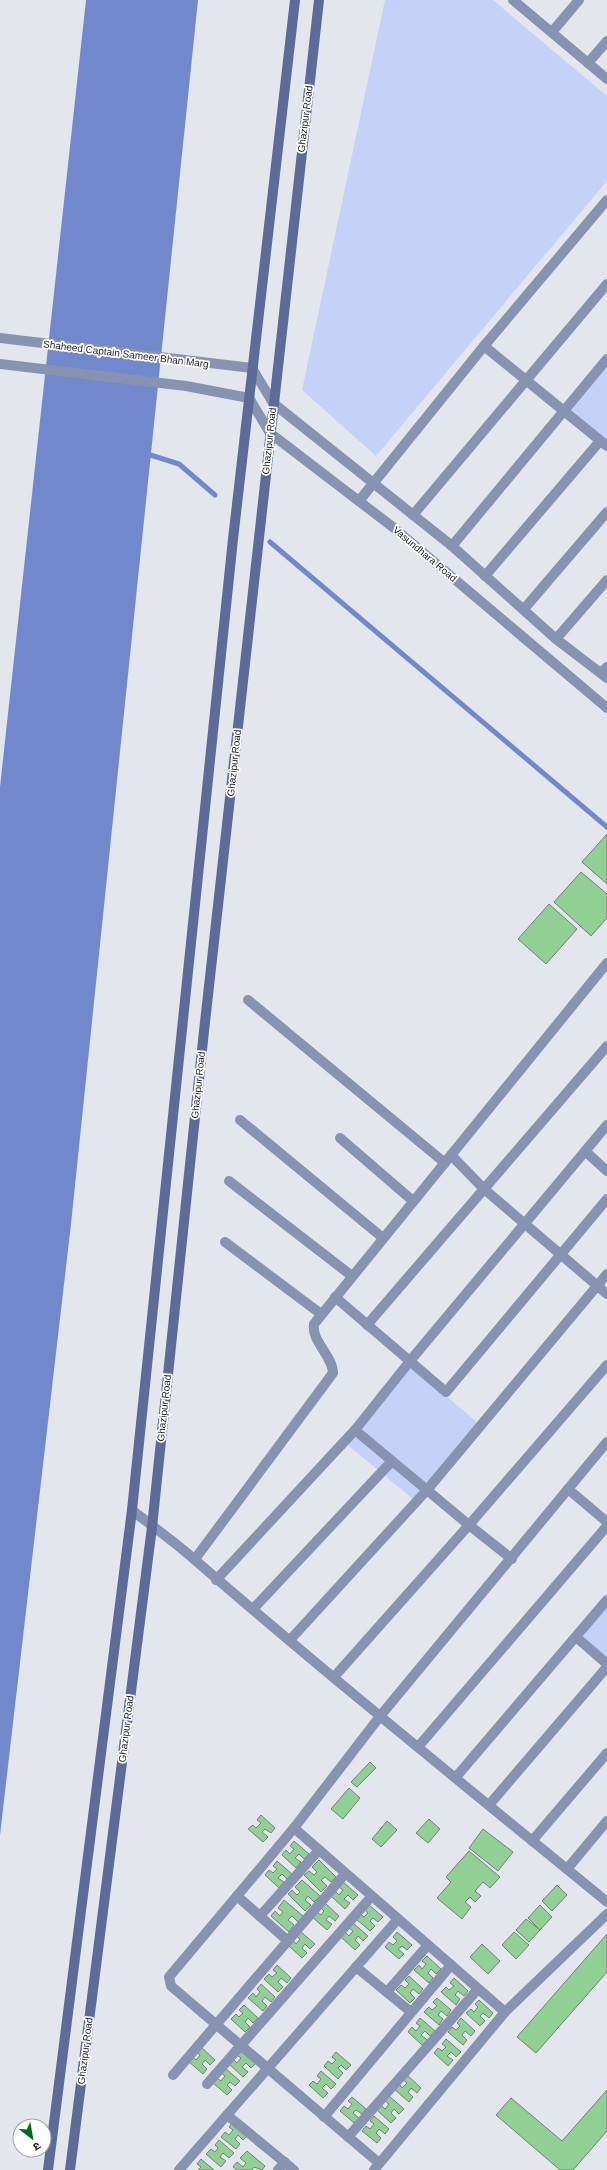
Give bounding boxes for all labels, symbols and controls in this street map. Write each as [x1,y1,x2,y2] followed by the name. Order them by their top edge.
[295,85,315,153] street label: Ghazipur Road
[43,338,209,370] street label: Shaheed Captain Sameer Bhan Marg
[260,407,278,475] street label: Ghazipur Road
[391,524,459,584] street label: Vasundhara Road
[225,729,243,797] street label: Ghazipur Road
[189,1051,207,1119] street label: Ghazipur Road
[155,1374,173,1442] street label: Ghazipur Road
[116,1695,136,1763] street label: Ghazipur Road
[75,2017,95,2085] street label: Ghazipur Road
[12,2118,52,2158] north arrow
[31,2140,43,2154] text: उ

